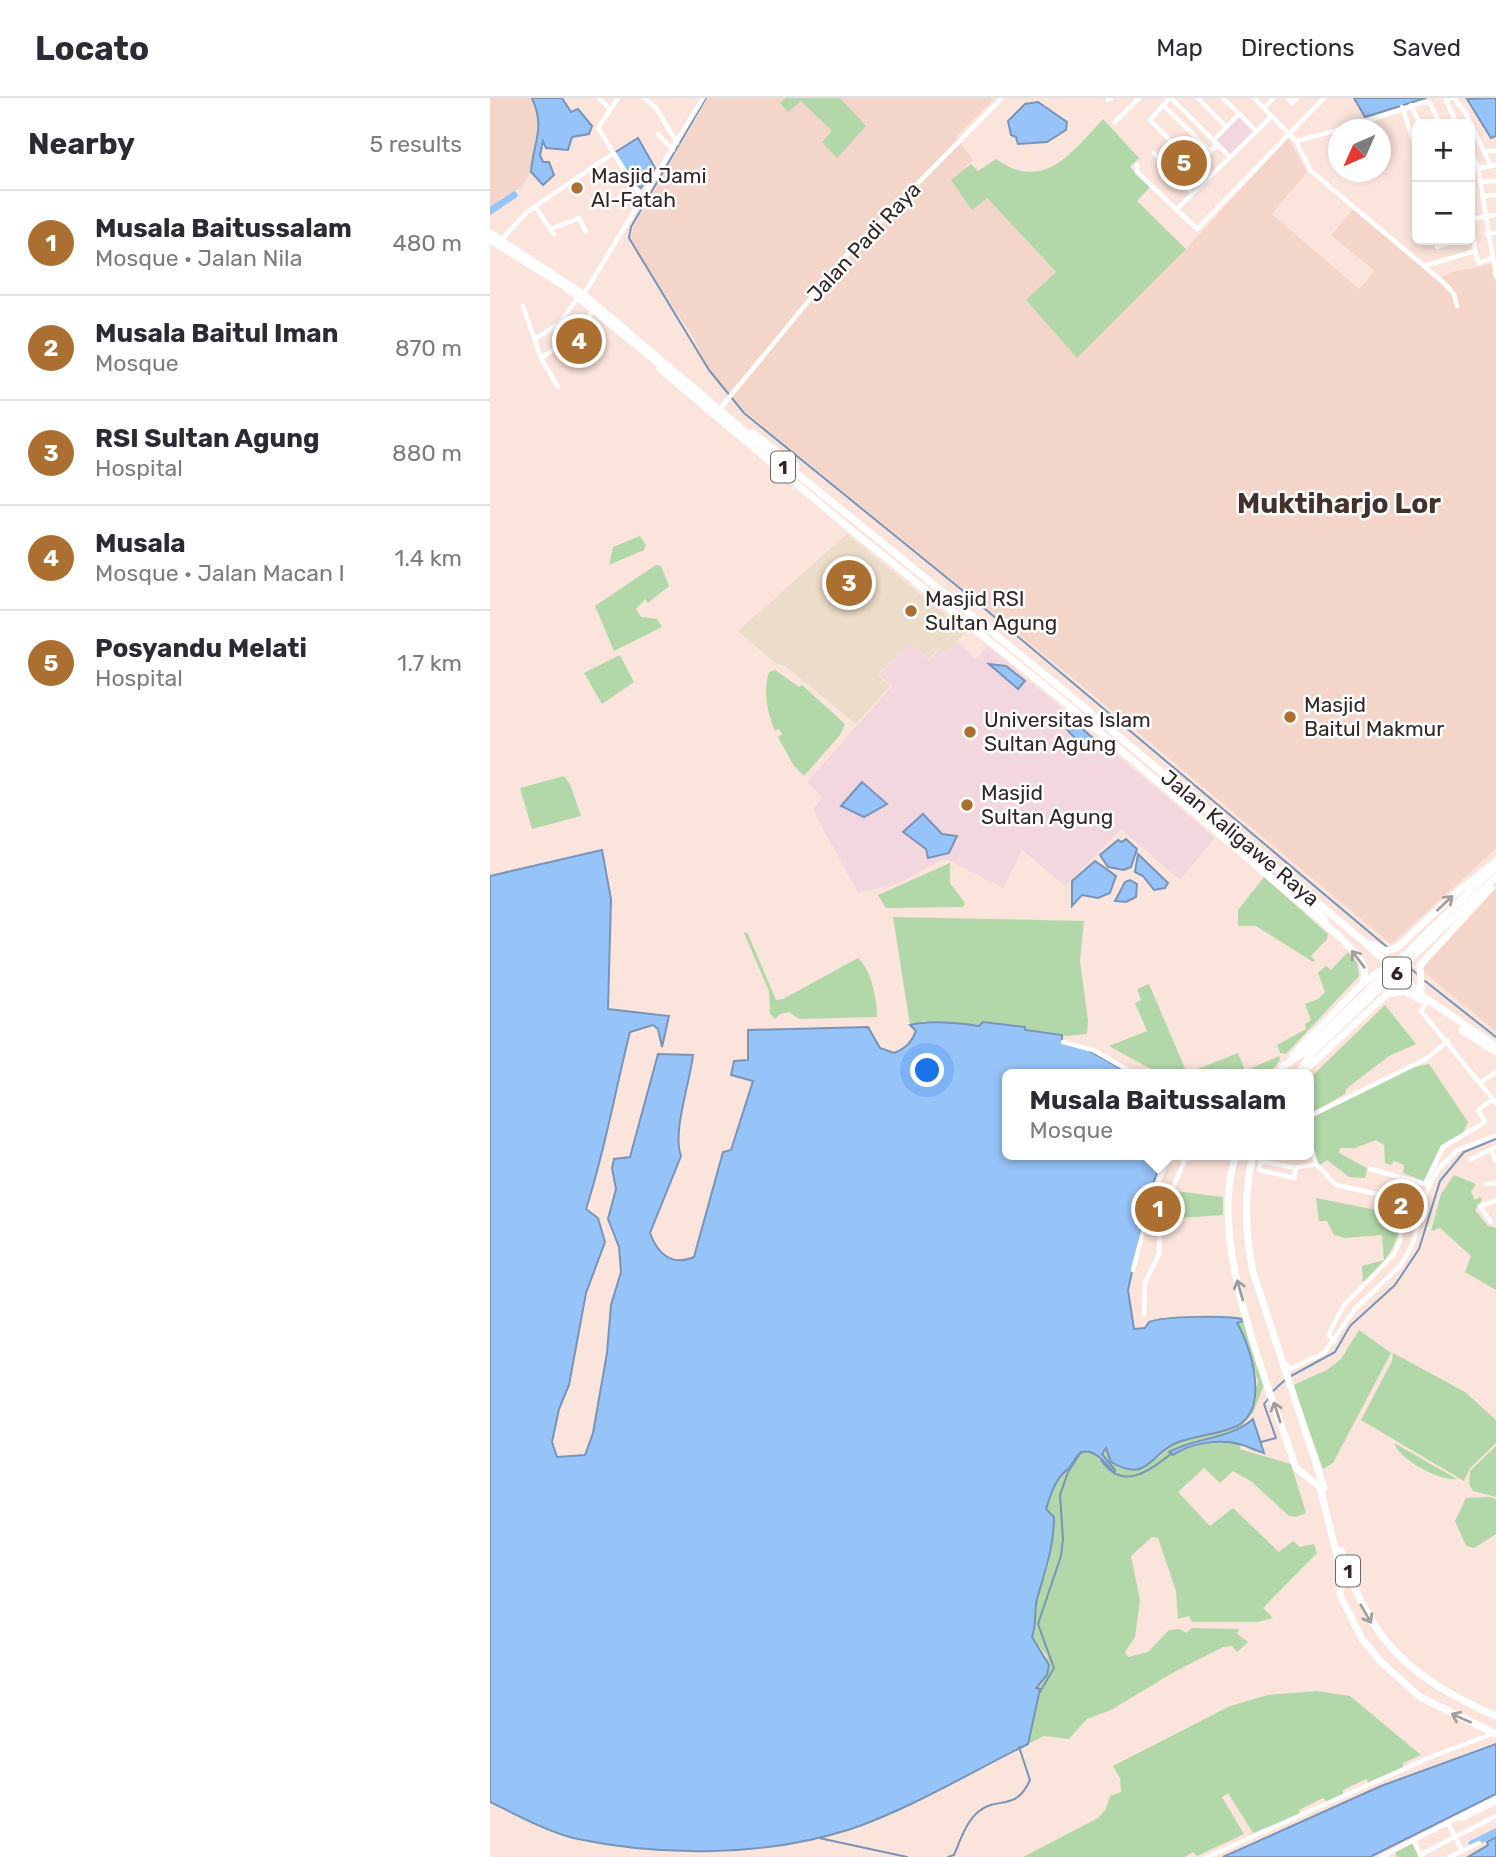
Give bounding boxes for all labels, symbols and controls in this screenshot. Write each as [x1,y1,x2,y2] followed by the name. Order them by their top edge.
[35,29,149,68] text: Locato
[1156,34,1203,62] text: Map
[1241,34,1354,62] text: Directions
[1392,34,1461,62] text: Saved
[1328,119,1391,182] north arrow
[1412,119,1475,245] map controls
[1412,119,1475,182] button: +
[28,126,135,162] text: Nearby
[369,130,462,158] text: 5 results
[1161,137,1207,189] pin: 5
[591,163,707,212] place label: Masjid Jami Al-Fatah
[802,176,926,307] street label: Jalan Padi Raya
[569,180,585,196] marker: Masjid Jami Al-Fatah
[1412,182,1475,245] button: −
[95,213,352,244] text: Musala Baitussalam
[45,229,57,257] text: 1
[392,229,462,257] text: 480 m
[95,244,302,272] text: Mosque · Jalan Nila
[556,315,602,367] pin: 4
[95,318,338,349] text: Musala Baitul Iman
[44,334,58,362] text: 2
[395,334,462,362] text: 870 m
[95,349,179,377] text: Mosque
[95,423,319,454] text: RSI Sultan Agung
[43,439,59,467] text: 3
[392,439,462,467] text: 880 m
[771,452,795,482] road number: 1
[95,454,183,482] text: Hospital
[1237,487,1441,520] district label: Muktiharjo Lor
[95,528,186,559] text: Musala
[43,544,59,572] text: 4
[394,544,462,572] text: 1.4 km
[826,557,872,609] pin: 3
[95,559,345,587] text: Mosque · Jalan Macan I
[925,586,1057,635] place label: Masjid RSI Sultan Agung
[903,603,919,619] marker: Masjid RSI Sultan Agung
[95,633,307,664] text: Posyandu Melati
[44,649,58,677] text: 5
[397,649,462,677] text: 1.7 km
[95,664,183,692] text: Hospital
[1304,692,1444,741] place label: Masjid Baitul Makmur
[984,707,1151,756] place label: Universitas Islam Sultan Agung
[1282,709,1298,725] marker: Masjid Baitul Makmur
[962,724,978,740] marker: Universitas Islam Sultan Agung
[1156,764,1325,911] street label: Jalan Kaligawe Raya
[981,780,1113,829] place label: Masjid Sultan Agung
[959,797,975,813] marker: Masjid Sultan Agung
[1436,895,1453,912] one-way arrow
[1351,950,1365,969] one-way arrow
[1383,958,1411,988] road number: 6
[910,1053,944,1087] your location
[1002,1069,1314,1160] popup
[1030,1085,1286,1116] text: Musala Baitussalam
[1030,1116,1113,1144] text: Mosque
[1378,1180,1424,1232] pin: 2
[1135,1183,1181,1235] pin: 1
[1233,1279,1246,1301] one-way arrow
[1270,1401,1282,1423] one-way arrow
[1336,1555,1360,1586] road number: 1
[1360,1603,1374,1623] one-way arrow
[1451,1711,1472,1724] one-way arrow

